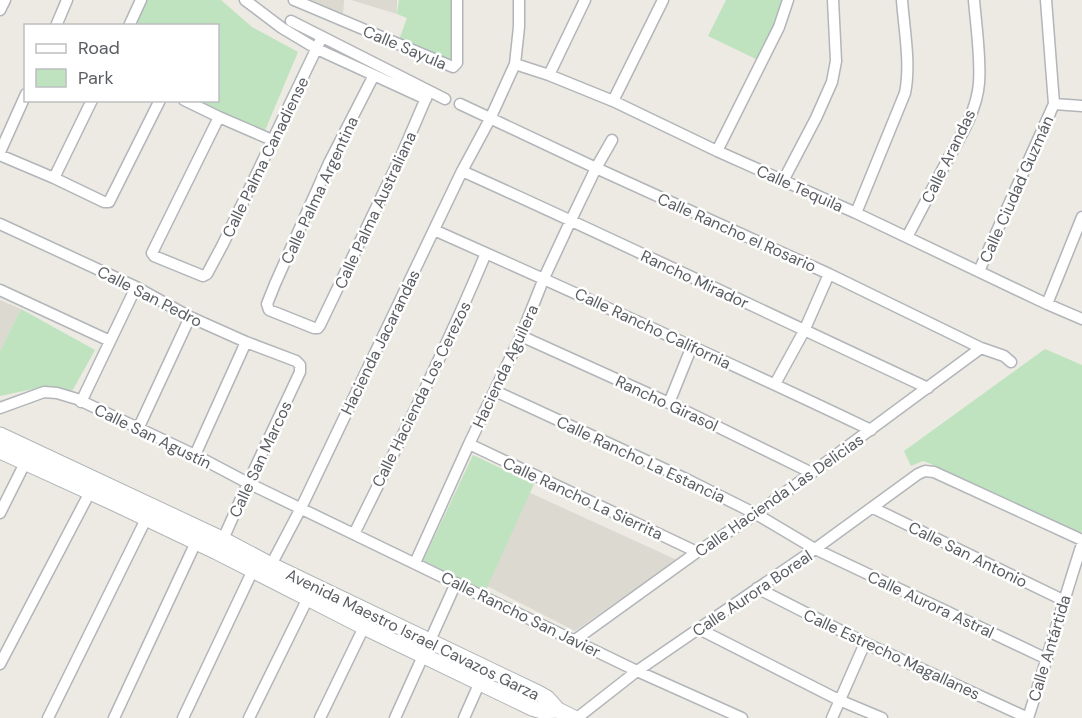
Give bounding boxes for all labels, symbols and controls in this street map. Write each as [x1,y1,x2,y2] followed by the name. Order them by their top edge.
[360,20,450,74] street label: Calle Sayula
[24,24,219,102] legend
[78,36,120,60] text: Road
[78,66,114,90] text: Park
[217,73,314,241] street label: Calle Palma Canadiense
[917,106,980,207] street label: Calle Arandas
[975,112,1058,266] street label: Calle Ciudad Guzmán
[276,113,363,267] street label: Calle Palma Argentina
[330,128,421,292] street label: Calle Palma Australiana
[753,160,846,217] street label: Calle Tequila
[654,188,819,277] street label: Calle Rancho el Rosario
[638,245,752,314] street label: Rancho Mirador
[94,261,206,332] street label: Calle San Pedro
[336,266,425,418] street label: Hacienda Jacarandas
[571,283,734,374] street label: Calle Rancho California
[367,298,476,491] street label: Calle Hacienda Los Cerezos
[468,301,543,431] street label: Hacienda Aguilera
[612,370,722,436] street label: Rancho Girasol
[224,397,297,521] street label: Calle San Marcos
[91,399,215,474] street label: Calle San Agustín
[553,411,729,508] street label: Calle Rancho La Estancia
[691,429,868,562] street label: Calle Hacienda Las Delicias
[499,452,666,545] street label: Calle Rancho La Sierrita
[905,517,1031,592] street label: Calle San Antonio
[688,545,816,641] street label: Calle Aurora Boreal
[283,564,543,705] street label: Avenida Maestro Israel Cavazos Garza
[864,566,997,643] street label: Calle Aurora Astral
[438,567,604,662] street label: Calle Rancho San Javier
[1023,592,1076,704] street label: Calle Antártida
[800,604,983,705] street label: Calle Estrecho Magallanes

